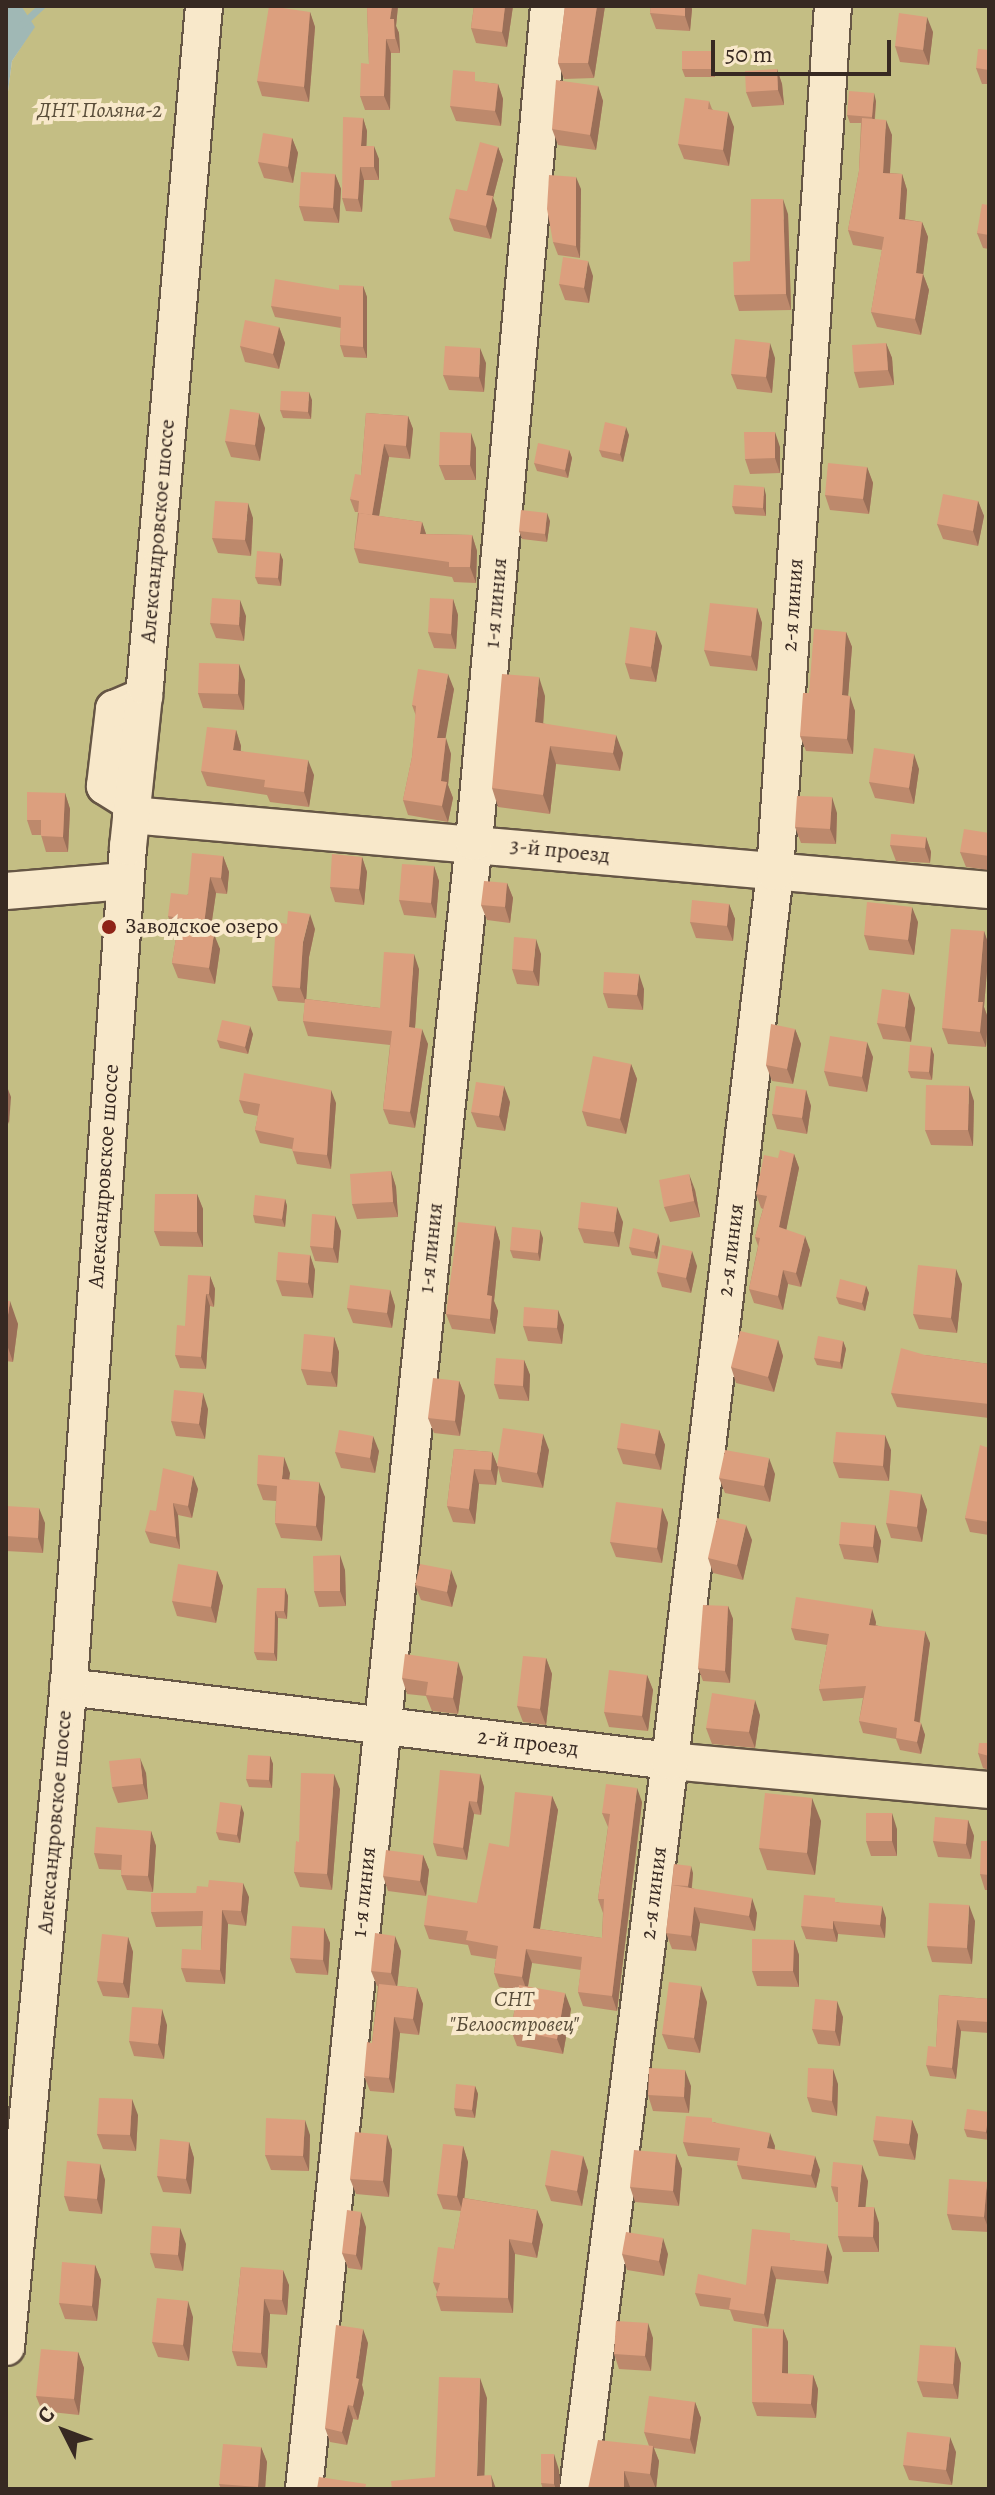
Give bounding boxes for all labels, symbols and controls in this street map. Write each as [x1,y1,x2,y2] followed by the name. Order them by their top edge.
[715,24,895,74] scale bar
[725,38,773,70] text: 50 m
[38,98,162,124] park label: ДНТ Поляна-2
[135,418,181,644] street label: Александровское шоссе
[479,557,513,649] street label: 1-я линия
[777,557,809,653] street label: 2-я линия
[509,833,611,869] street label: 3-й проезд
[125,914,278,940] place label: Заводское озеро
[100,918,118,936] marker: Заводское озеро
[83,1063,125,1289] street label: Александровское шоссе
[413,1202,449,1294] street label: 1-я линия
[712,1202,750,1298] street label: 2-я линия
[32,1709,78,1935] street label: Александровское шоссе
[476,1724,580,1762] street label: 2-й проезд
[635,1845,673,1941] street label: 2-я линия
[346,1846,382,1938] street label: 1-я линия
[449,1986,579,2038] park label: СНТ "Белоостровец"
[24,2391,104,2471] north arrow
[30,2400,62,2430] text: С

